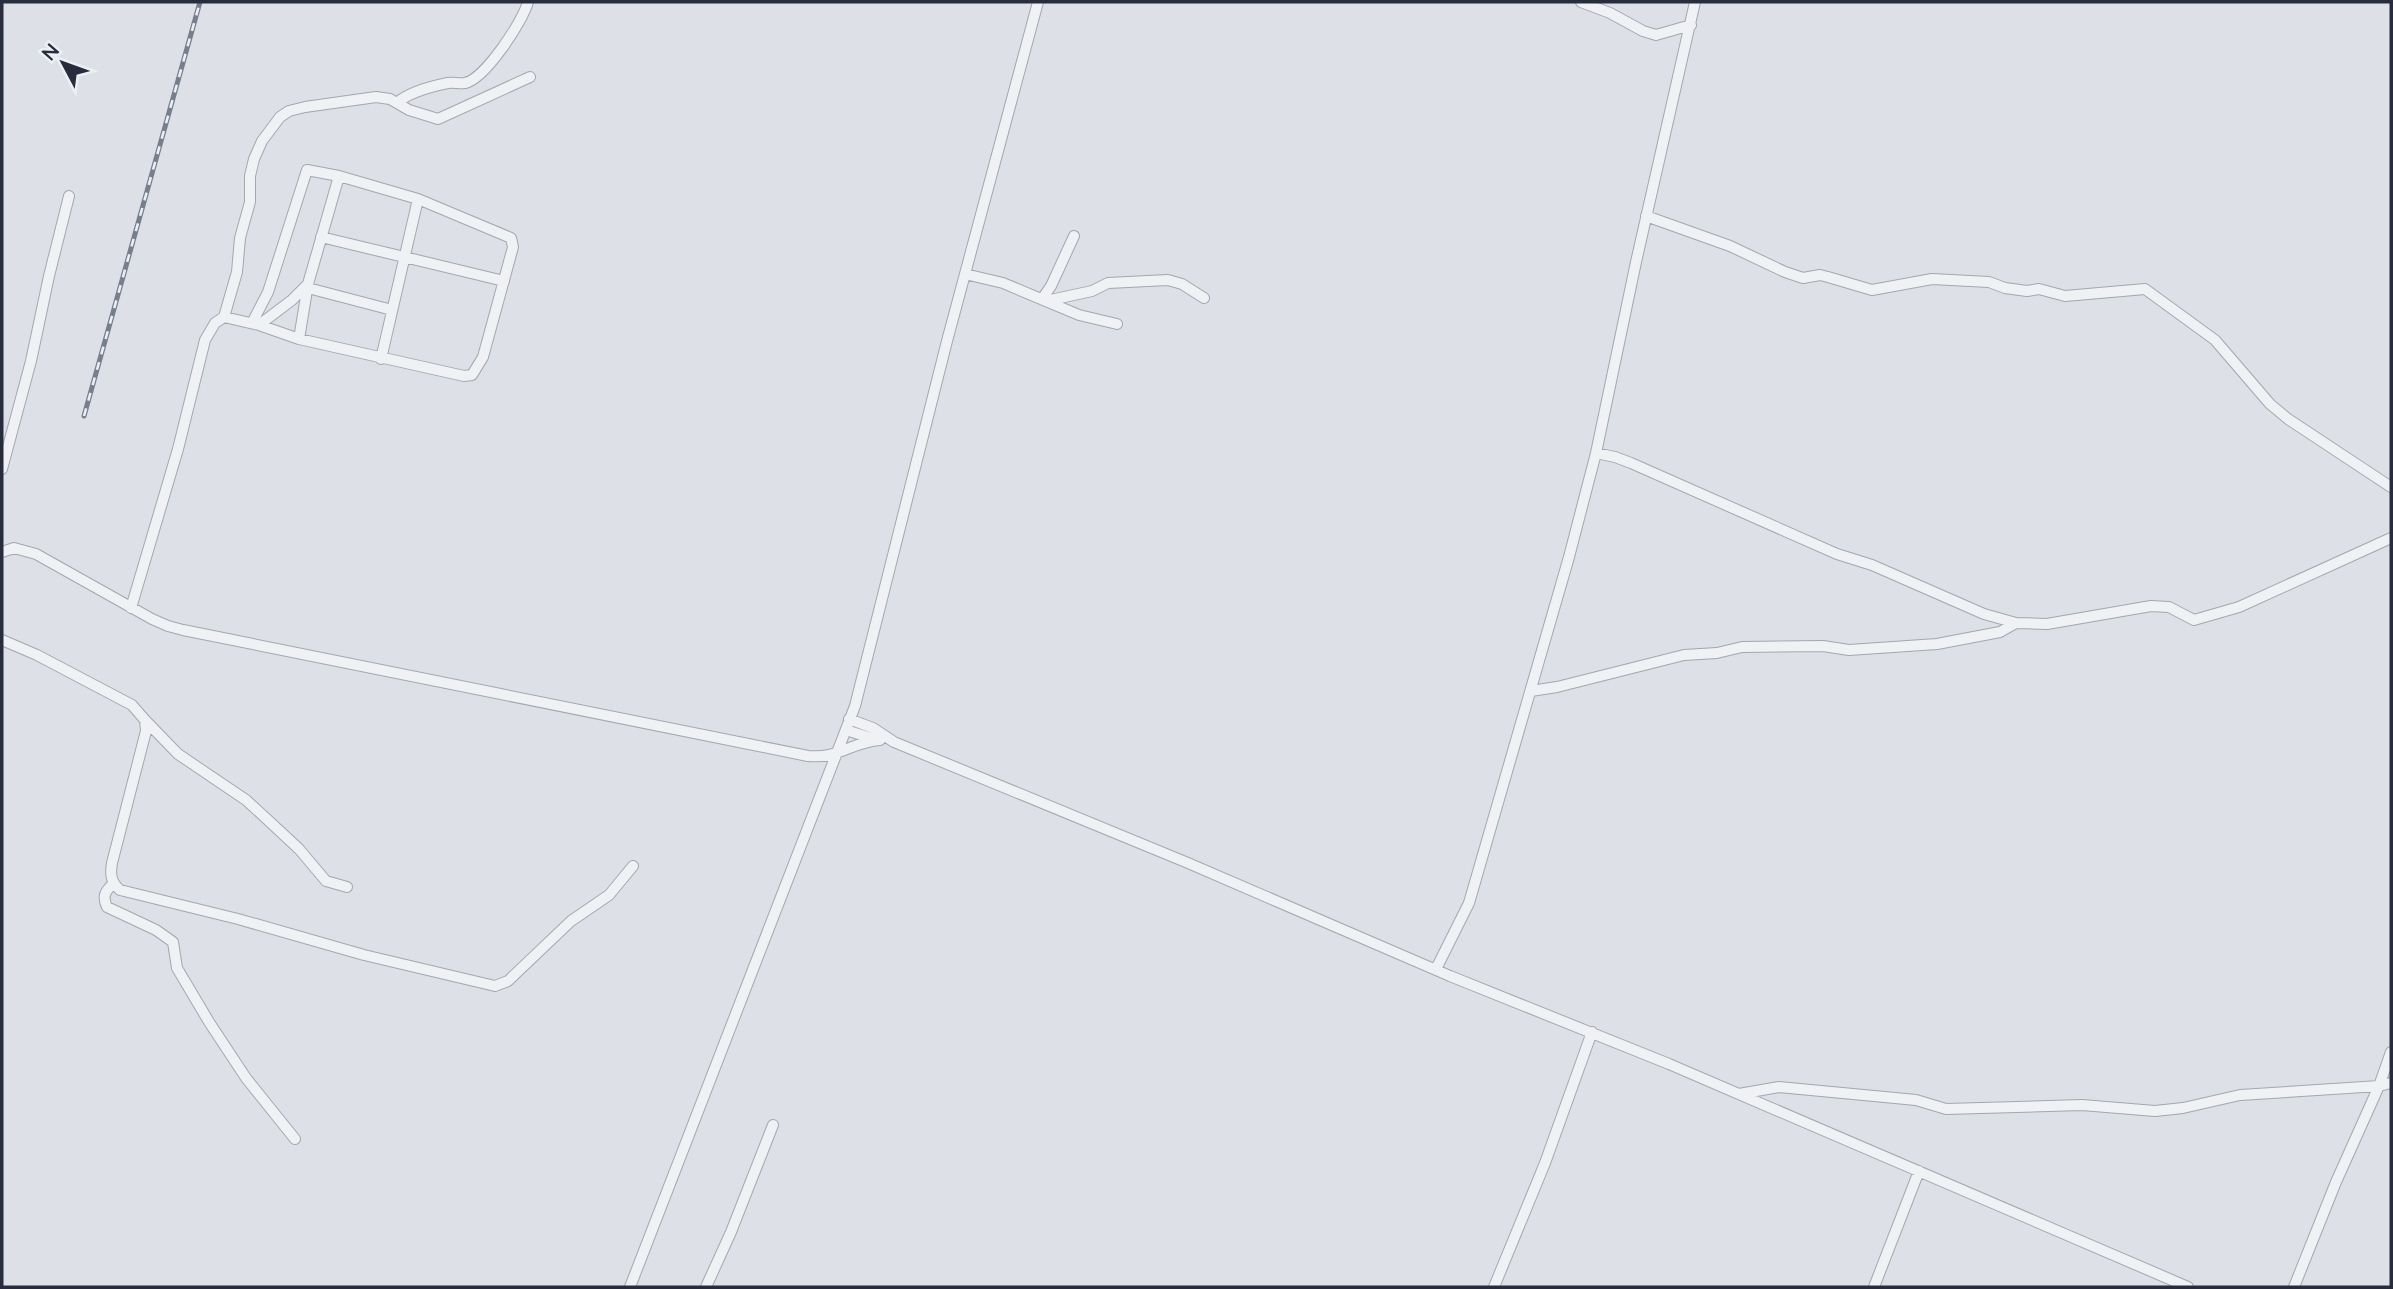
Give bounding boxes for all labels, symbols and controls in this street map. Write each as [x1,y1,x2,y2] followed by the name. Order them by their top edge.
[28,28,98,98] north arrow
[36,38,63,65] text: N

